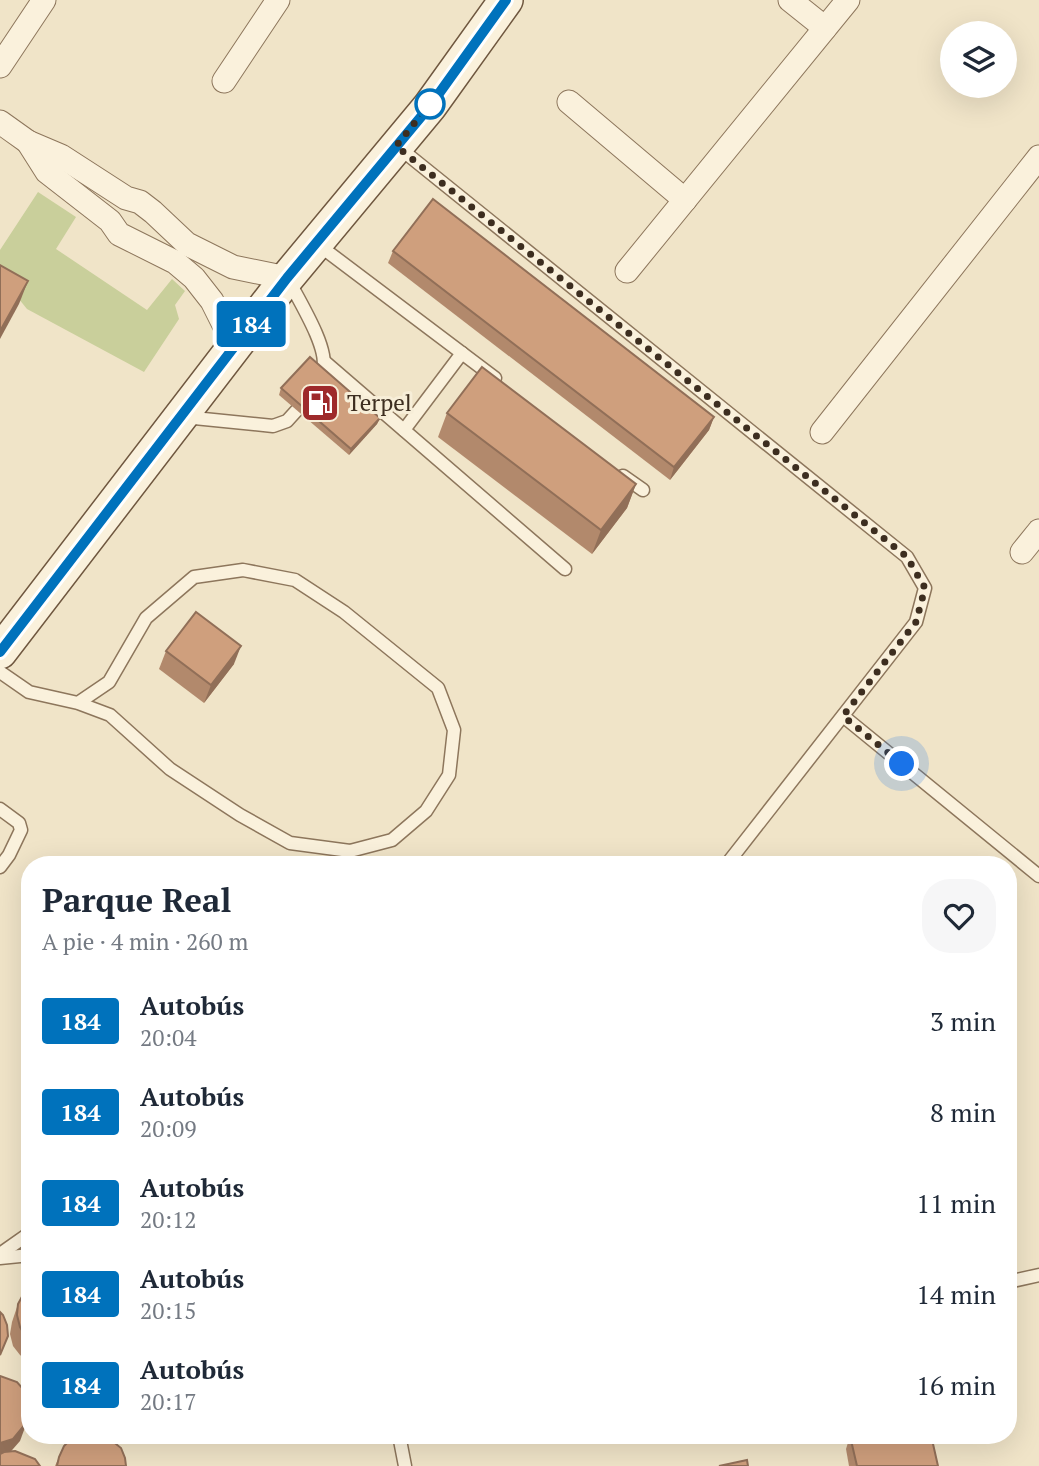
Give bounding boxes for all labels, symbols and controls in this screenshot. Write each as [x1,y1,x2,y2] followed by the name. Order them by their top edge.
[940,21,1017,98] map controls
[940,21,1017,98] button: layers
[415,89,445,119] unlabelled marker
[211,301,291,347] line badge: 184
[231,308,271,340] text: 184
[299,382,341,424] fuel station icon: Terpel
[347,387,412,418] place label: Terpel
[884,746,919,781] your location
[42,878,231,921] text: Parque Real
[922,879,996,953] button: heart
[42,926,248,957] text: A pie · 4 min · 260 m
[140,988,244,1022] text: Autobús
[930,1004,996,1038] text: 3 min
[60,1005,101,1037] text: 184
[140,1022,197,1053] text: 20:04
[140,1079,244,1113] text: Autobús
[930,1095,996,1129] text: 8 min
[60,1096,101,1128] text: 184
[140,1113,197,1144] text: 20:09
[140,1170,244,1204] text: Autobús
[916,1186,996,1220] text: 11 min
[60,1187,101,1219] text: 184
[140,1204,197,1235] text: 20:12
[140,1261,244,1295] text: Autobús
[916,1277,996,1311] text: 14 min
[60,1278,101,1310] text: 184
[140,1295,197,1326] text: 20:15
[140,1352,244,1386] text: Autobús
[916,1368,996,1402] text: 16 min
[60,1369,101,1401] text: 184
[140,1386,197,1417] text: 20:17

